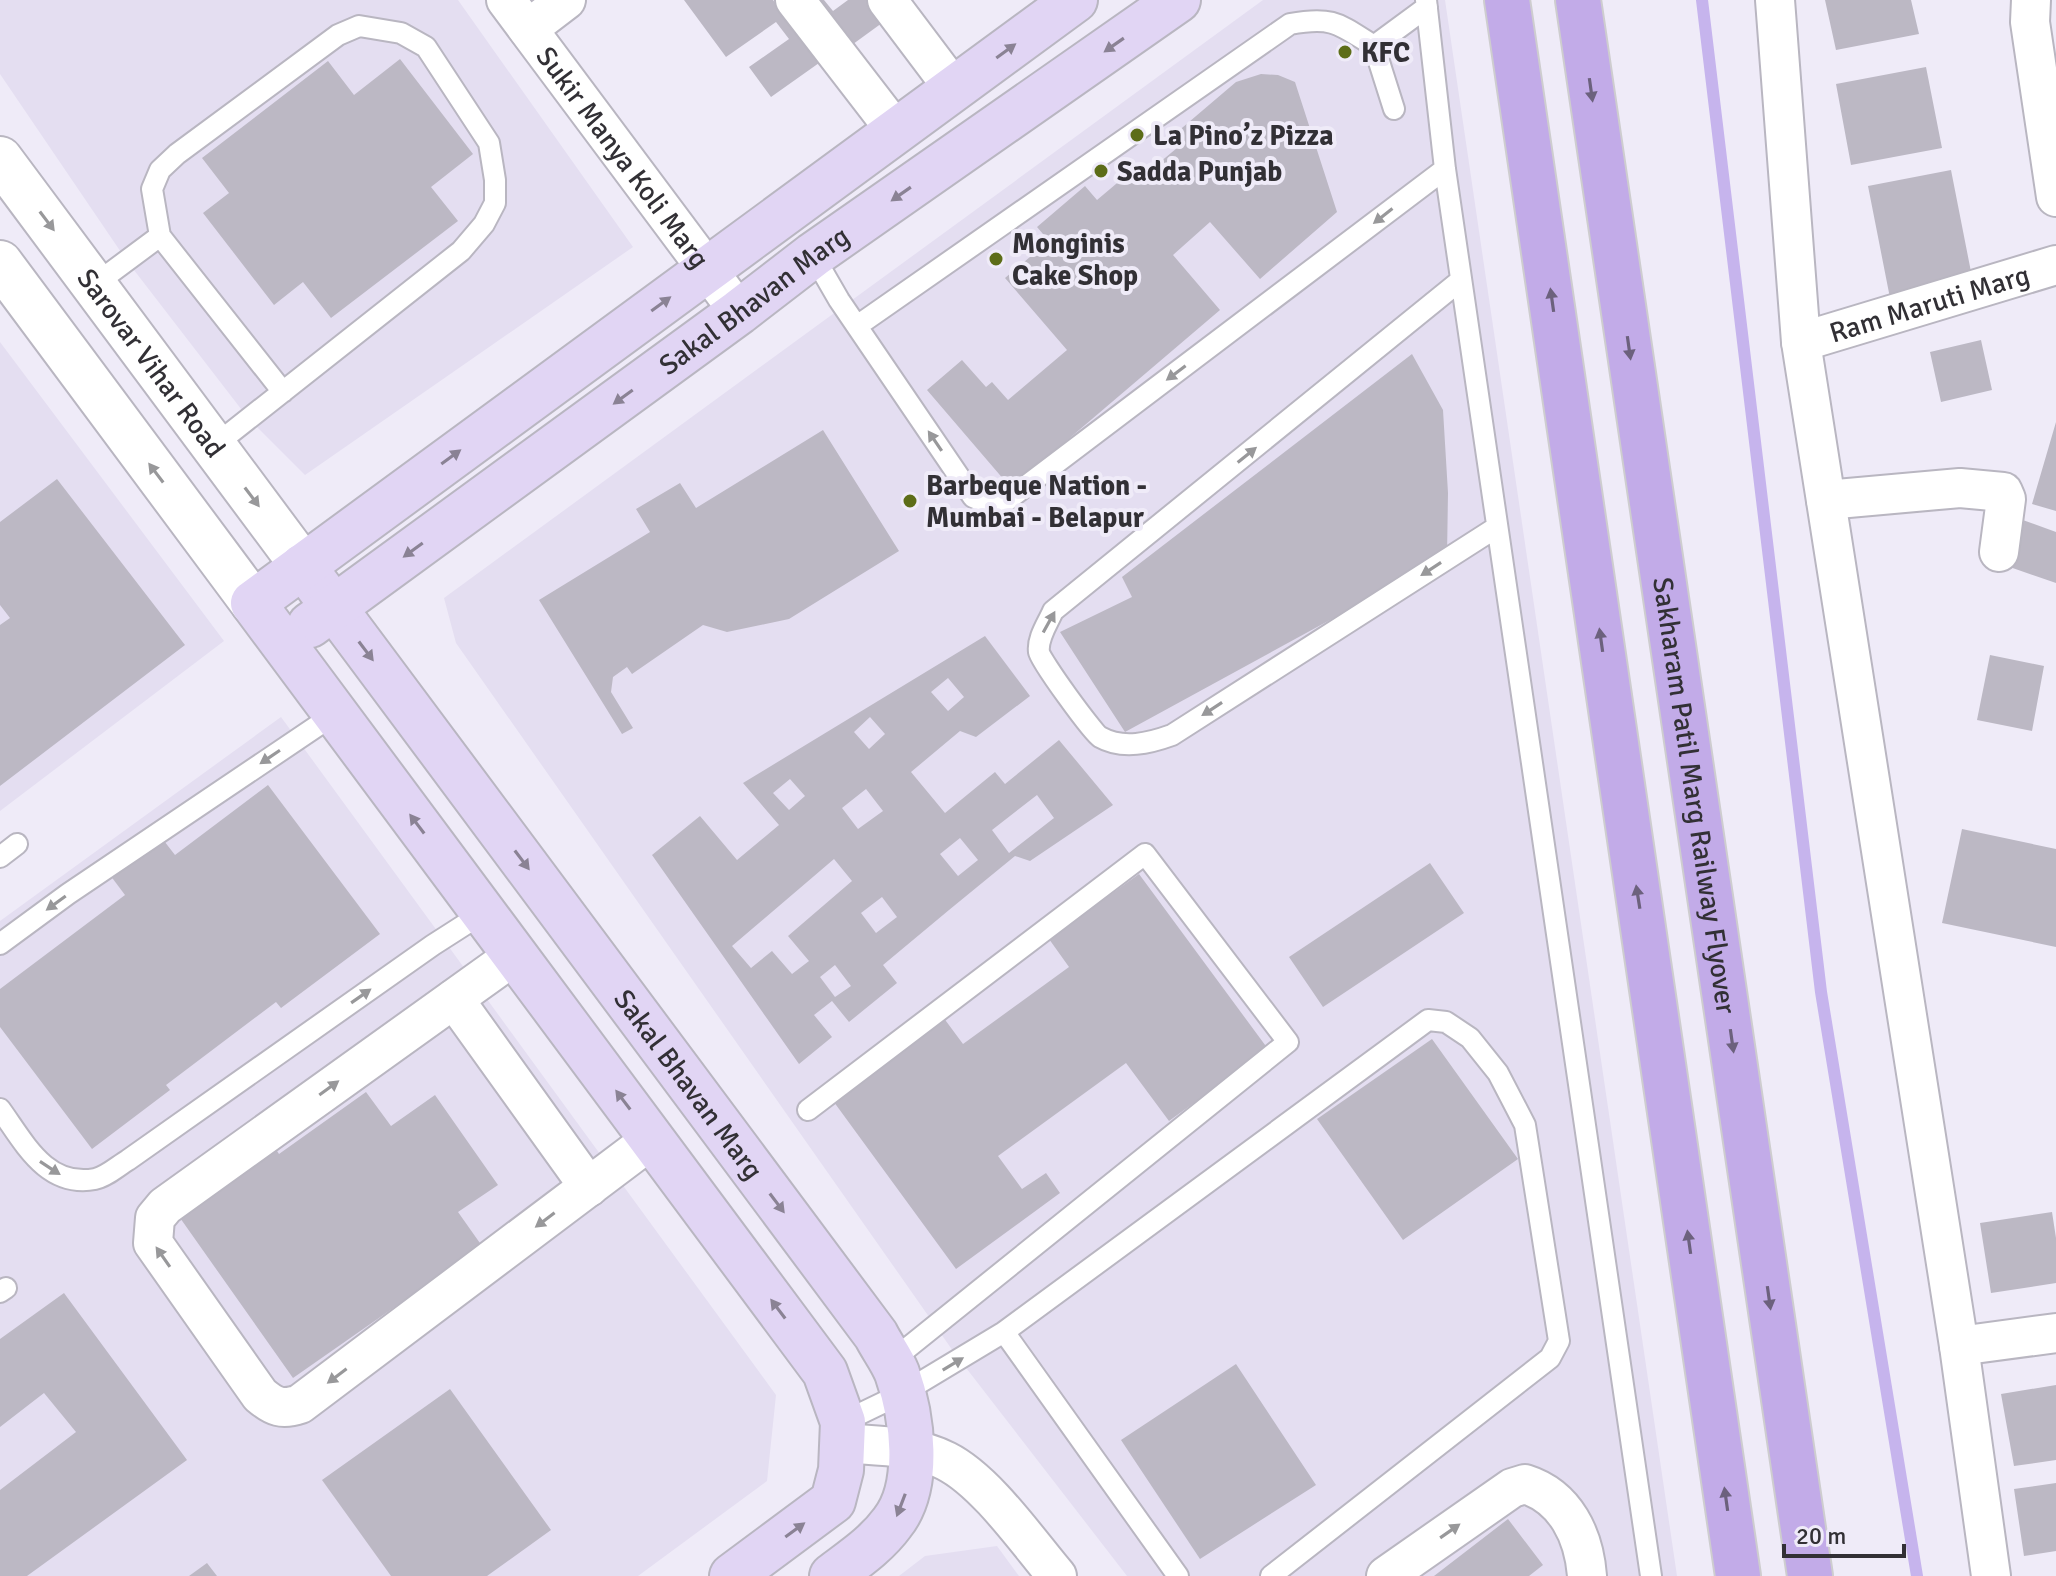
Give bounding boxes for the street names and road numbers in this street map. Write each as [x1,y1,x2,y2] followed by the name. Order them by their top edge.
[529,40,716,275] street label: Sukir Manya Koli Marg
[653,219,856,383] street label: Sakal Bhavan Marg
[1825,258,2034,350] street label: Ram Maruti Marg
[70,262,232,464] street label: Sarovar Vihar Road
[1645,575,1743,1017] street label: Sakharam Patil Marg Railway Flyover
[606,983,770,1186] street label: Sakal Bhavan Marg

